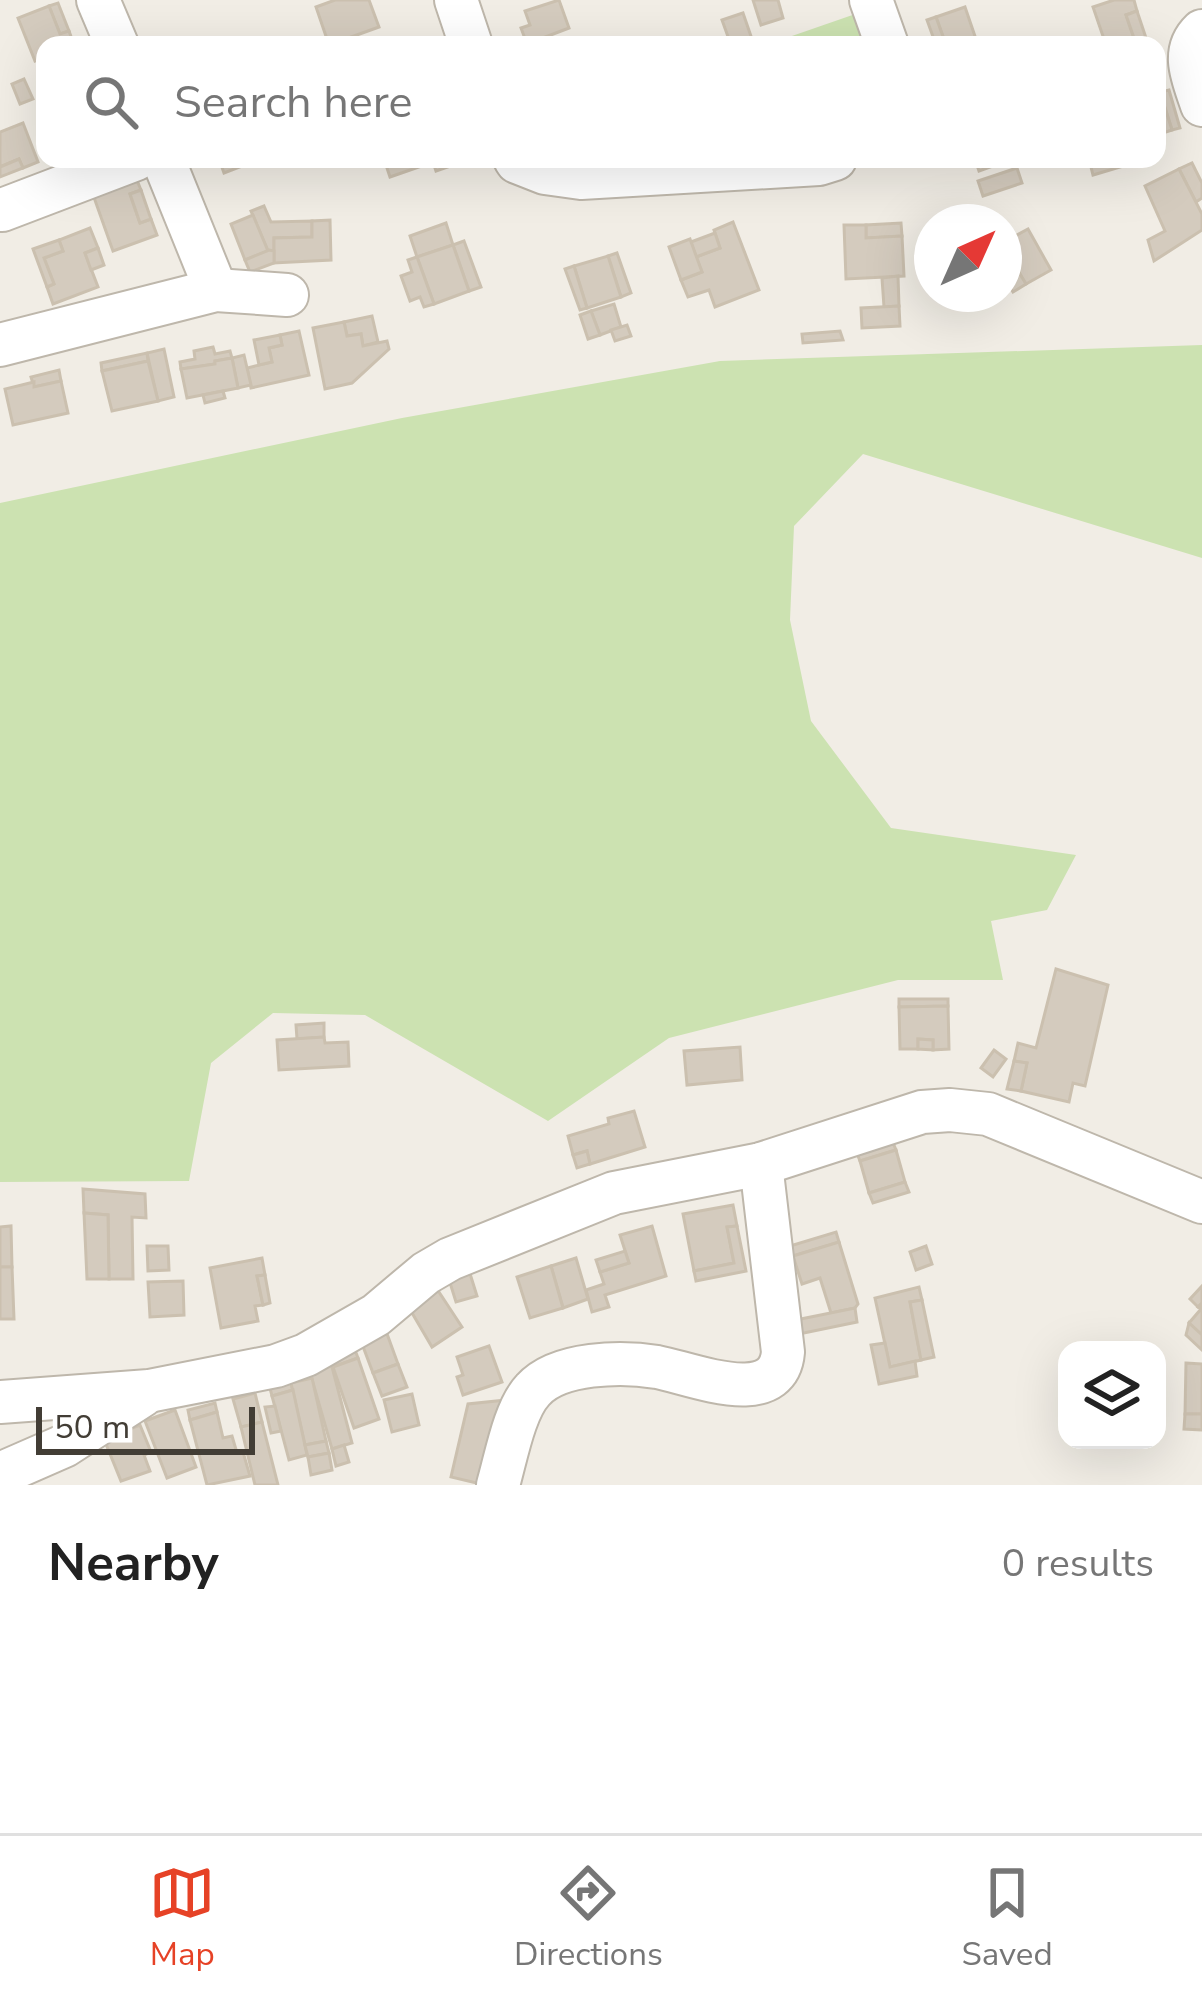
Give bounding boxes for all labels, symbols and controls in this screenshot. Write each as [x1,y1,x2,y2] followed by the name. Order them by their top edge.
[36,36,1166,168] search box
[78,69,144,135] icon: search
[174,72,413,133] text: Search here
[914,204,1022,312] north arrow
[1058,1341,1166,1449] map controls
[1058,1341,1166,1449] button: layers
[36,1401,255,1454] scale bar
[54,1405,130,1450] text: 50 m
[48,1528,219,1598] text: Nearby
[1002,1537,1154,1590] text: 0 results
[149,1860,215,1977] tab: Map
[514,1860,663,1977] tab: Directions
[961,1860,1053,1977] tab: Saved

